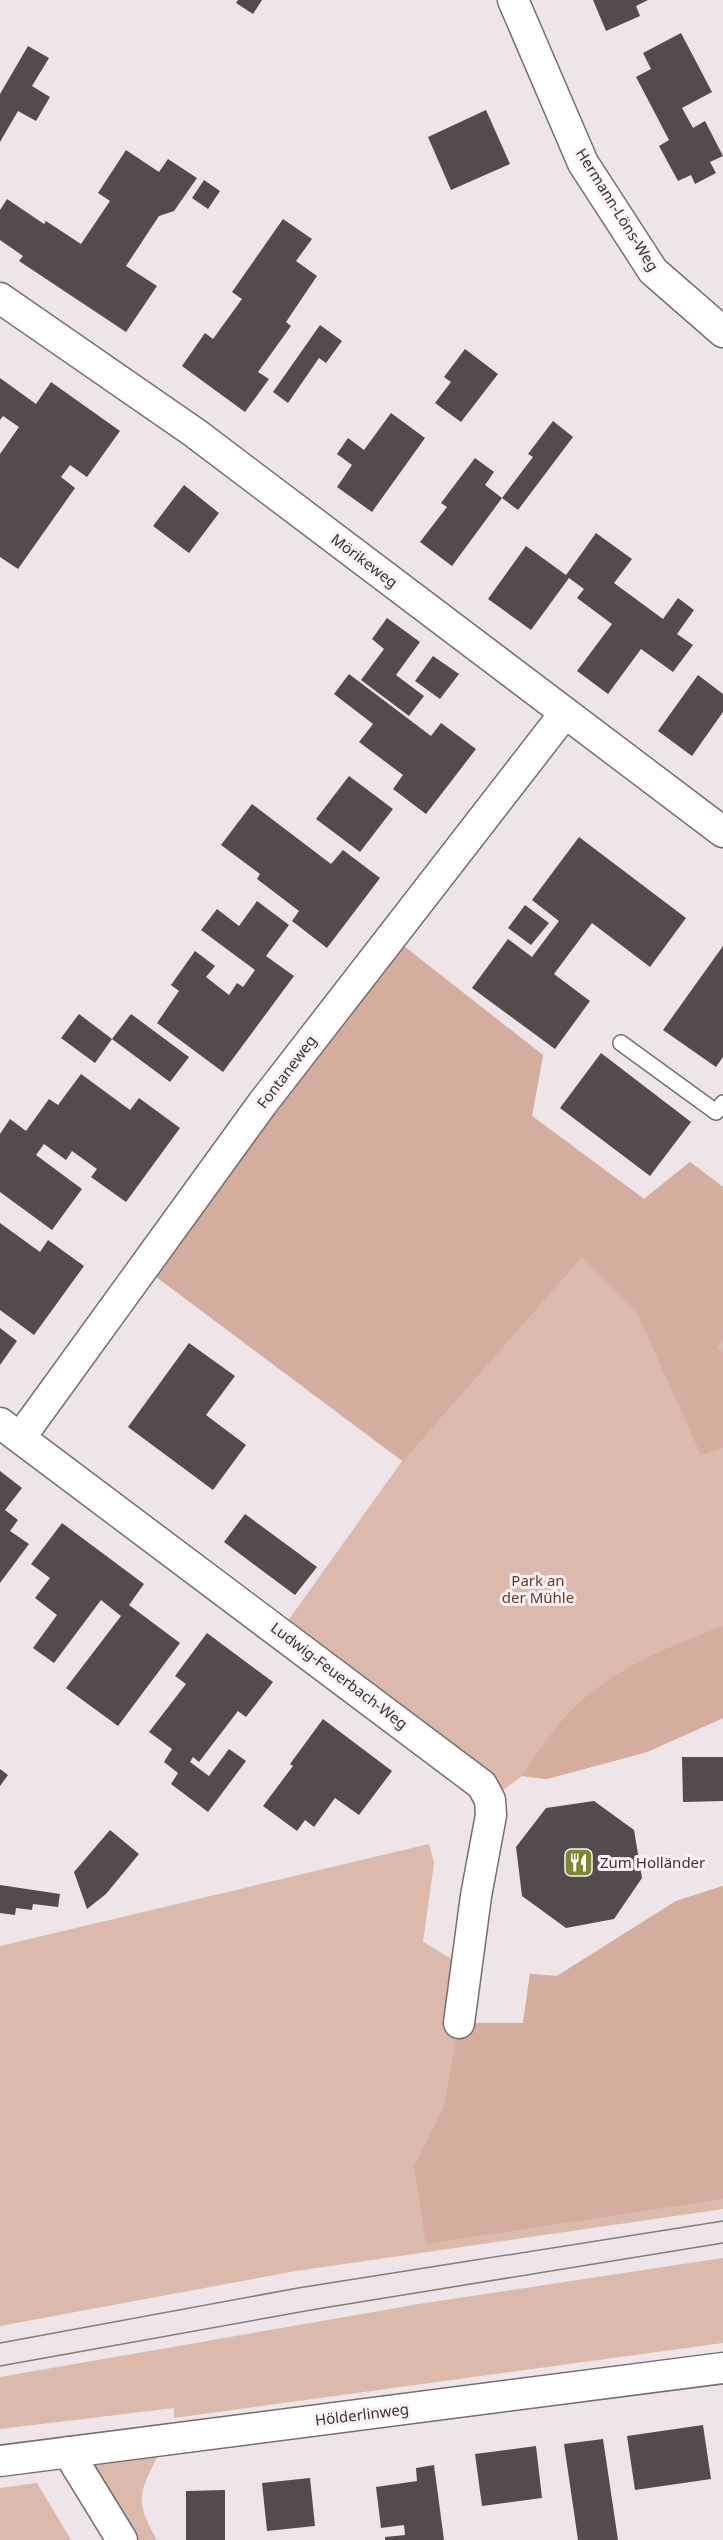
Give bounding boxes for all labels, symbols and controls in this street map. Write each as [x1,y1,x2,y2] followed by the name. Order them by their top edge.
[572,144,664,275] street label: Hermann-Löns-Weg
[327,529,402,592] street label: Mörikeweg
[252,1031,320,1112] street label: Fontaneweg
[502,1570,574,1607] park label: Park an der Mühle
[267,1617,412,1733] street label: Ludwig-Feuerbach-Weg
[563,1847,595,1879] restaurant icon: Zum Holländer
[600,1852,705,1872] place label: Zum Holländer
[314,2398,410,2430] street label: Hölderlinweg

